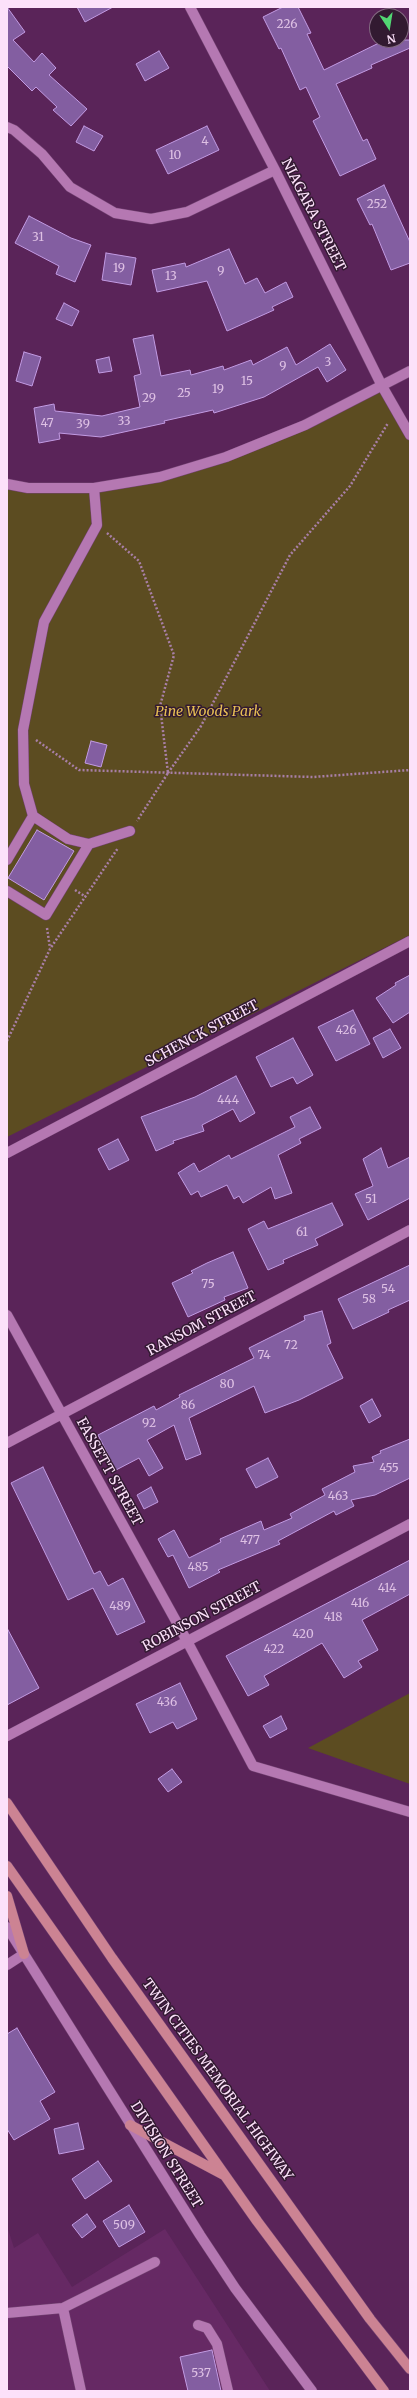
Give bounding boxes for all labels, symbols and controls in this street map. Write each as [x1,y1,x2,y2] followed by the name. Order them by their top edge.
[369,8,409,48] north arrow
[276,18,298,32] house number: 226
[386,31,397,47] text: N
[201,135,209,149] house number: 4
[169,149,181,163] house number: 10
[277,156,349,274] street label: NIAGARA STREET
[367,198,387,212] house number: 252
[32,231,44,245] house number: 31
[113,262,125,276] house number: 19
[217,265,225,279] house number: 9
[165,270,177,284] house number: 13
[325,356,331,370] house number: 3
[279,360,287,374] house number: 9
[241,375,253,389] house number: 15
[212,383,224,397] house number: 19
[177,387,191,401] house number: 25
[142,392,156,406] house number: 29
[117,415,131,429] house number: 33
[40,417,54,431] house number: 47
[76,418,90,432] house number: 39
[155,704,261,720] park label: Pine Woods Park
[142,997,262,1071] street label: SCHENCK STREET
[336,1024,356,1038] house number: 426
[217,1094,239,1108] house number: 444
[365,1193,377,1207] house number: 51
[296,1226,308,1240] house number: 61
[201,1278,215,1292] house number: 75
[381,1283,395,1297] house number: 54
[145,1288,259,1360] street label: RANSOM STREET
[362,1293,376,1307] house number: 58
[284,1339,298,1353] house number: 72
[257,1349,271,1363] house number: 74
[220,1378,234,1392] house number: 80
[181,1399,195,1413] house number: 86
[72,1415,146,1529] street label: FASSETT STREET
[142,1417,156,1431] house number: 92
[379,1462,399,1476] house number: 455
[328,1490,348,1504] house number: 463
[240,1534,260,1548] house number: 477
[187,1561,209,1575] house number: 485
[140,1579,264,1655] street label: ROBINSON STREET
[378,1582,396,1596] house number: 414
[351,1597,369,1611] house number: 416
[109,1600,131,1614] house number: 489
[324,1611,342,1625] house number: 418
[292,1628,314,1642] house number: 420
[264,1643,284,1657] house number: 422
[157,1696,177,1710] house number: 436
[138,1976,296,2184] street label: TWIN CITIES MEMORIAL HIGHWAY
[126,2099,206,2211] street label: DIVISION STREET
[113,2219,135,2233] house number: 509
[191,2367,211,2381] house number: 537

